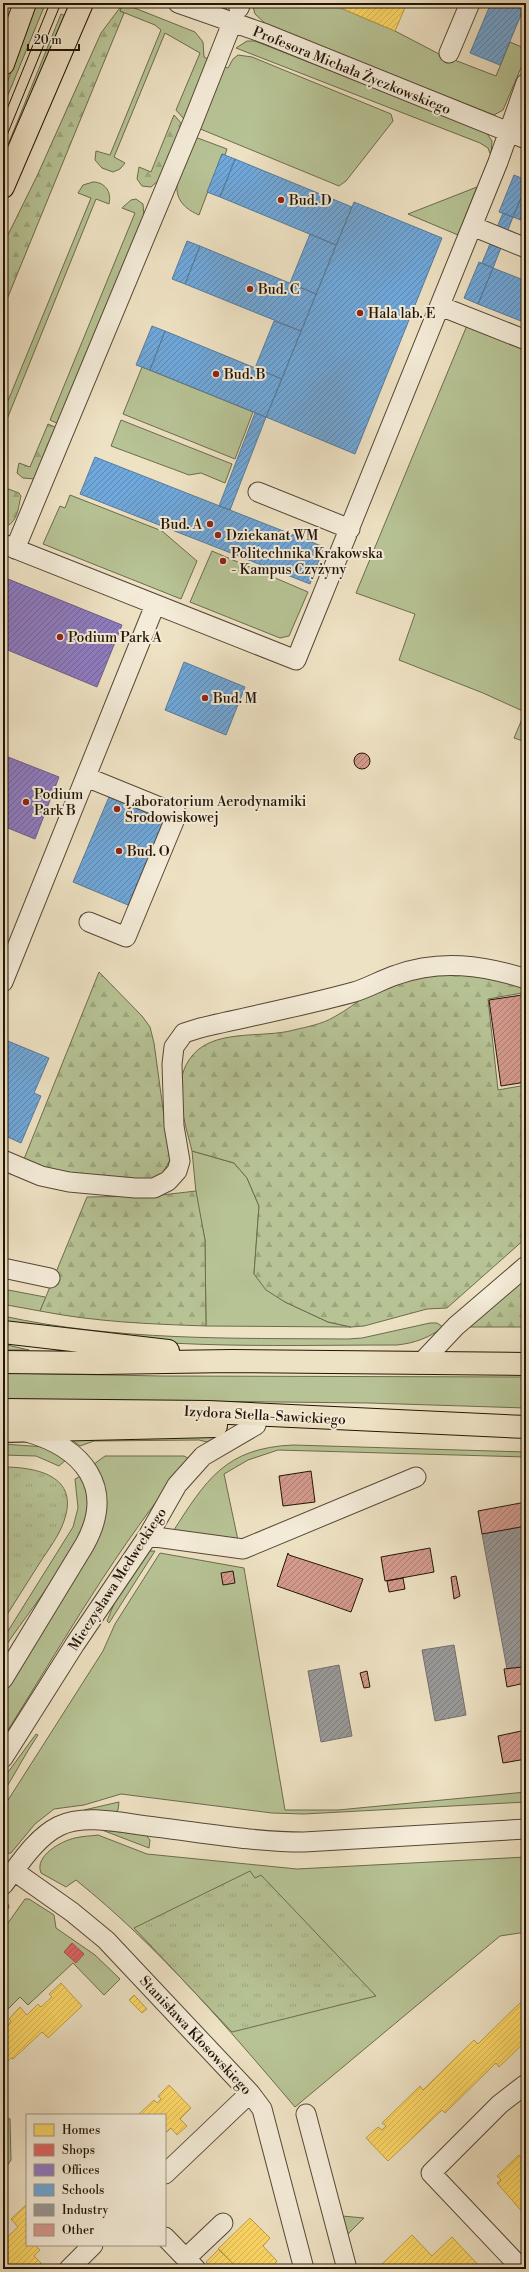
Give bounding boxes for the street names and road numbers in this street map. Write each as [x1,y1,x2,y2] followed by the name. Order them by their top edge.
[250,21,454,119] street label: Profesora Michała Życzkowskiego
[184,1403,346,1429] street label: Izydora Stella-Sawickiego
[65,1505,171,1654] street label: Mieczysława Medweckiego
[135,1972,255,2099] street label: Stanisława Kłosowskiego

